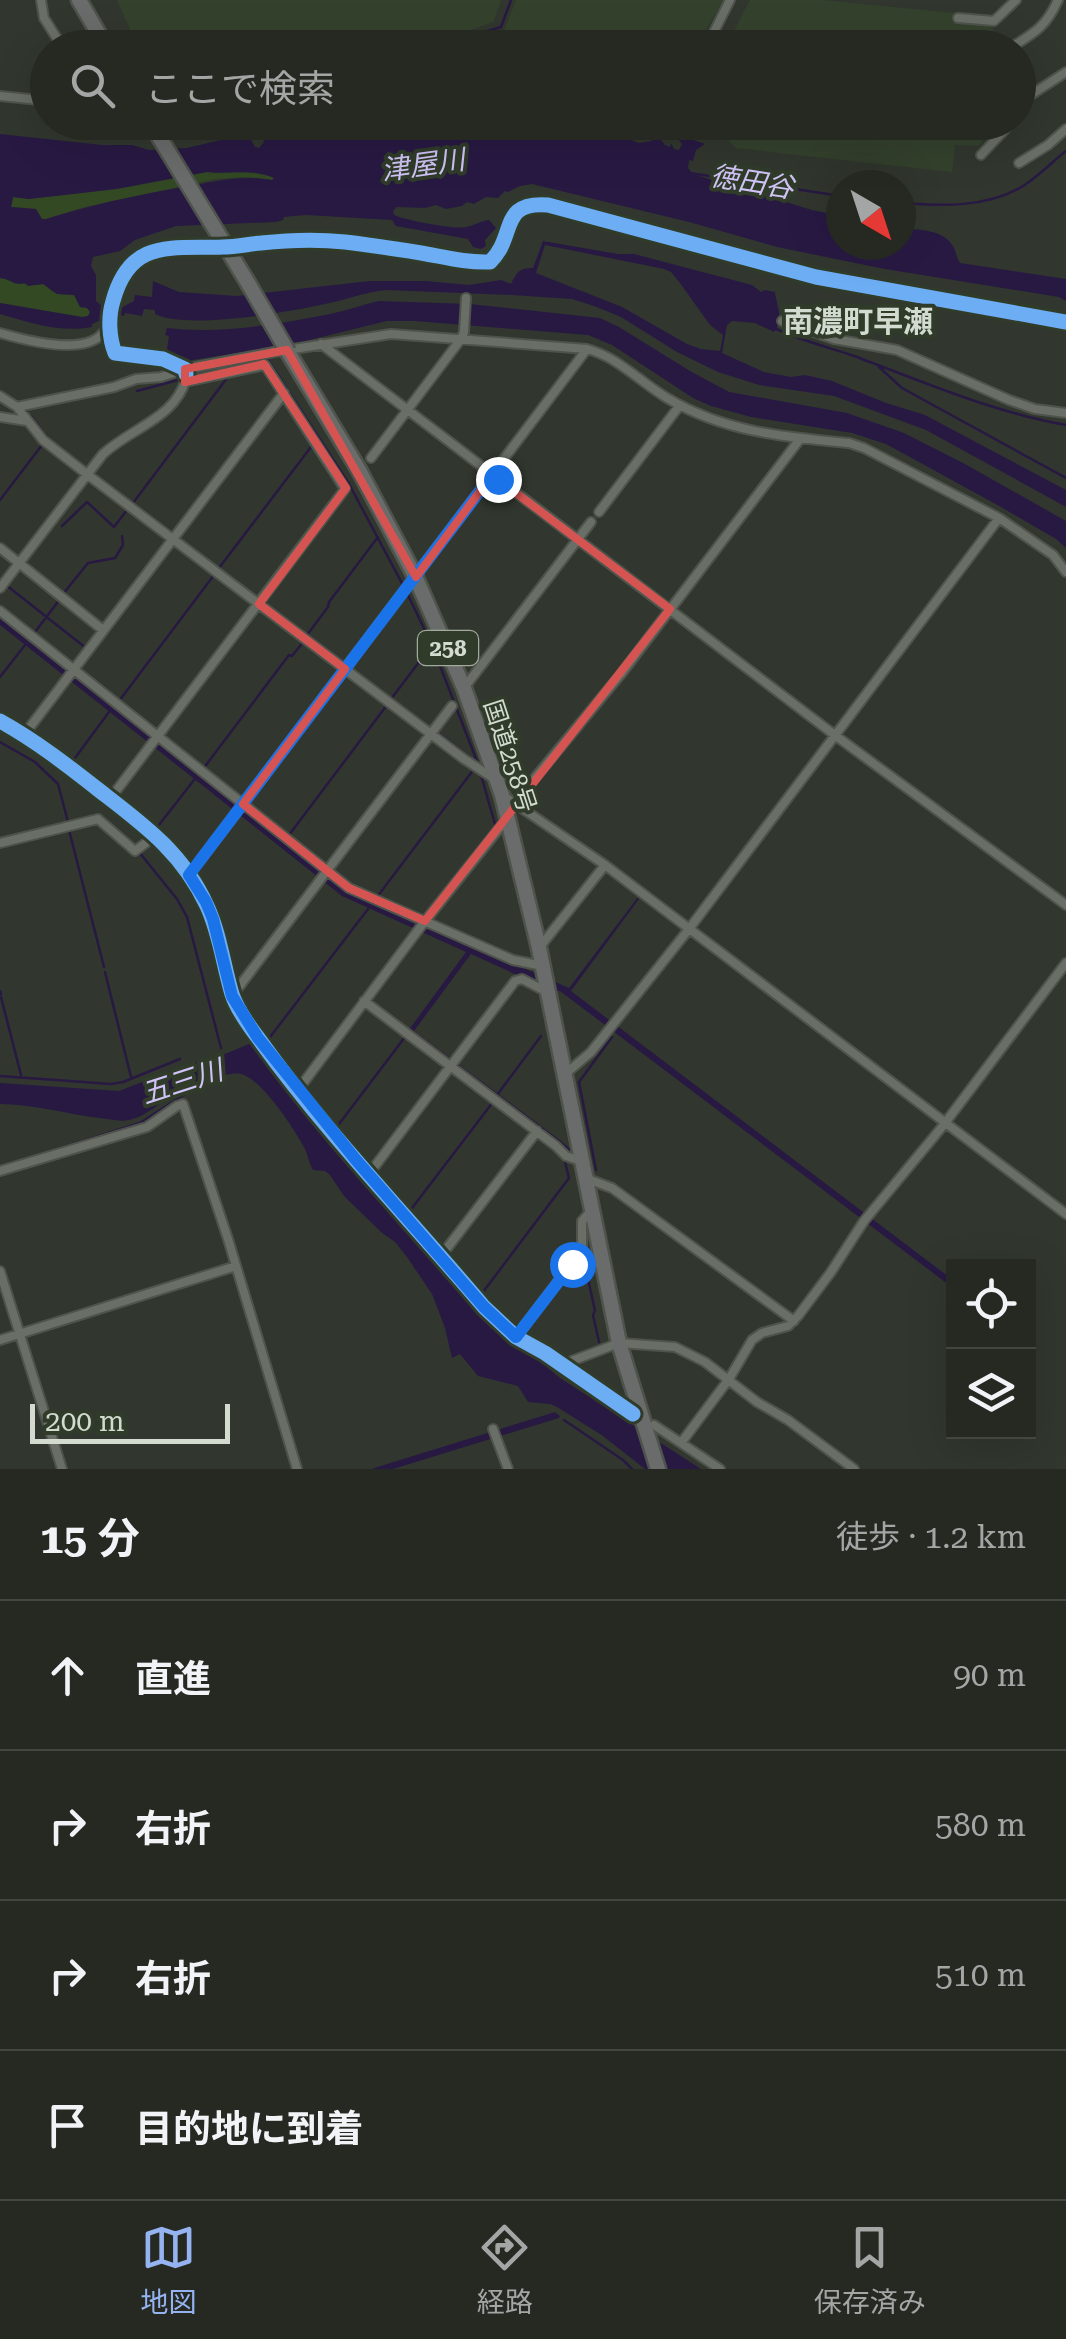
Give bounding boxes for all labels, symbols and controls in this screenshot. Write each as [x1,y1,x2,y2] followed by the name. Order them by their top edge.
[30,30,1036,140] search box
[65,58,120,113] icon: search
[145,67,335,111] text: ここで検索
[379,142,470,187] water label: 津屋川
[708,159,798,205] water label: 徳田谷
[826,170,916,260] north arrow
[783,304,933,339] district label: 南濃町早瀬
[476,457,522,503] route end
[418,631,478,665] road number: 258
[478,696,542,816] street label: 国道258号
[137,1052,230,1111] water label: 五三川
[550,1242,596,1288] route start
[946,1259,1036,1439] map controls
[946,1259,1036,1349] button: locate
[946,1349,1036,1439] button: layers
[30,1399,230,1444] scale bar
[45,1405,125,1438] text: 200 m
[40,1514,140,1563] text: 15 分
[836,1518,1026,1556] text: 徒歩 · 1.2 km
[40,1648,95,1703] icon: ahead
[953,1656,1026,1694] text: 90 m
[135,1657,211,1701] text: 直進
[40,1798,95,1853] icon: right
[935,1806,1026,1844] text: 580 m
[135,1807,211,1851] text: 右折
[40,1948,95,2003] icon: right
[935,1956,1026,1994] text: 510 m
[135,1957,211,2001] text: 右折
[40,2098,95,2153] icon: arrive
[135,2107,363,2151] text: 目的地に到着
[140,2220,196,2320] tab: 地図
[477,2220,533,2320] tab: 経路
[814,2220,926,2320] tab: 保存済み

